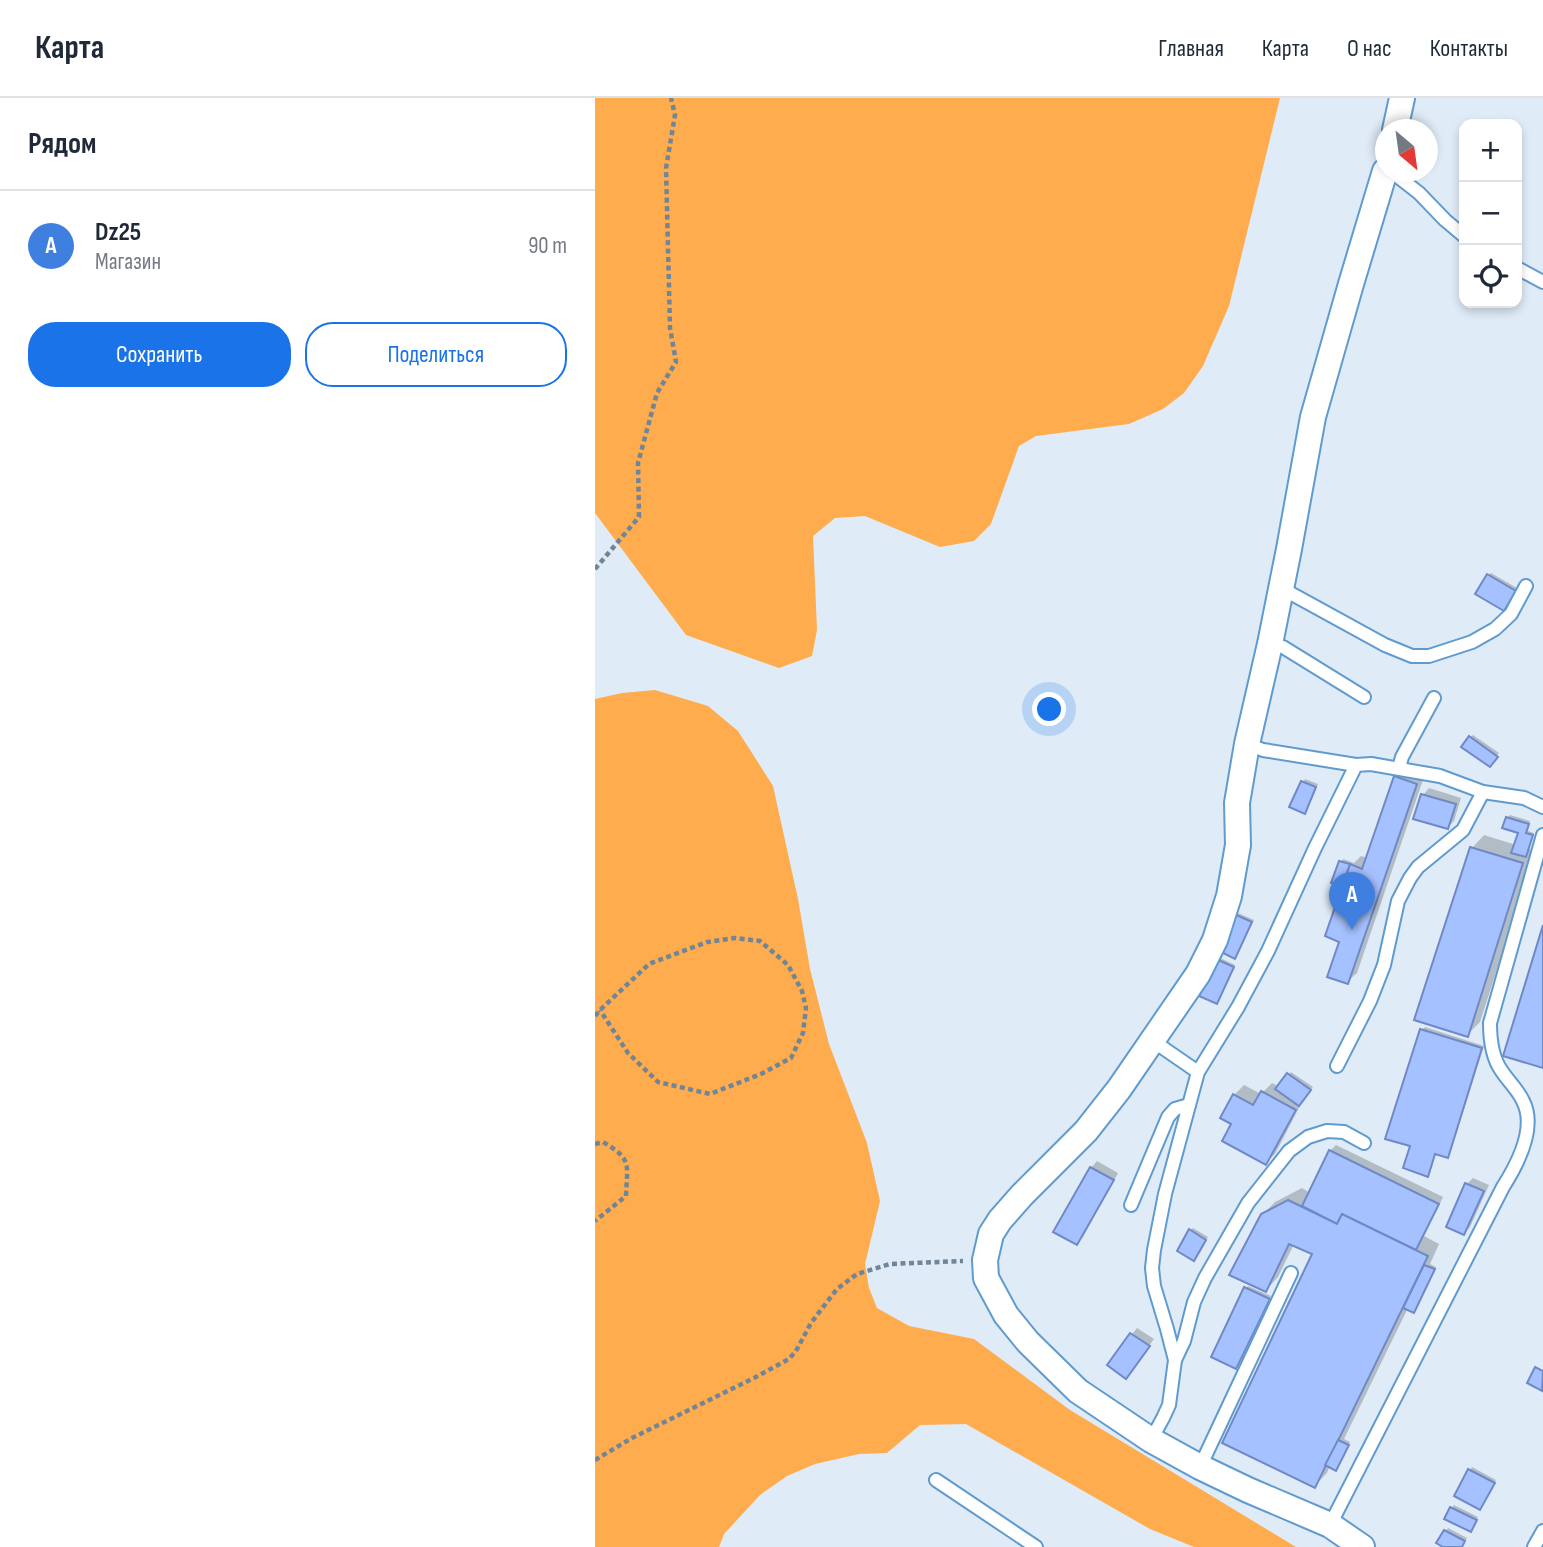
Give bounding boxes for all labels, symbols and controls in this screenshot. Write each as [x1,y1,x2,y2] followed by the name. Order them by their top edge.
[35,28,104,68] text: Карта
[1158,34,1224,63] text: Главная
[1262,34,1309,63] text: Карта
[1347,34,1392,63] text: О нас
[1430,34,1508,63] text: Контакты
[1375,119,1438,182] north arrow
[1459,119,1522,308] map controls
[1459,119,1522,182] button: +
[28,126,96,162] text: Рядом
[1459,182,1522,245] button: −
[95,217,141,248] text: Dz25
[46,232,56,260] text: A
[528,232,567,260] text: 90 m
[1459,245,1522,308] button: locate
[95,248,161,276] text: Магазин
[28,322,291,387] button: Сохранить
[305,322,567,387] button: Поделиться
[1032,692,1066,726] your location
[1329,872,1375,930] pin: A

